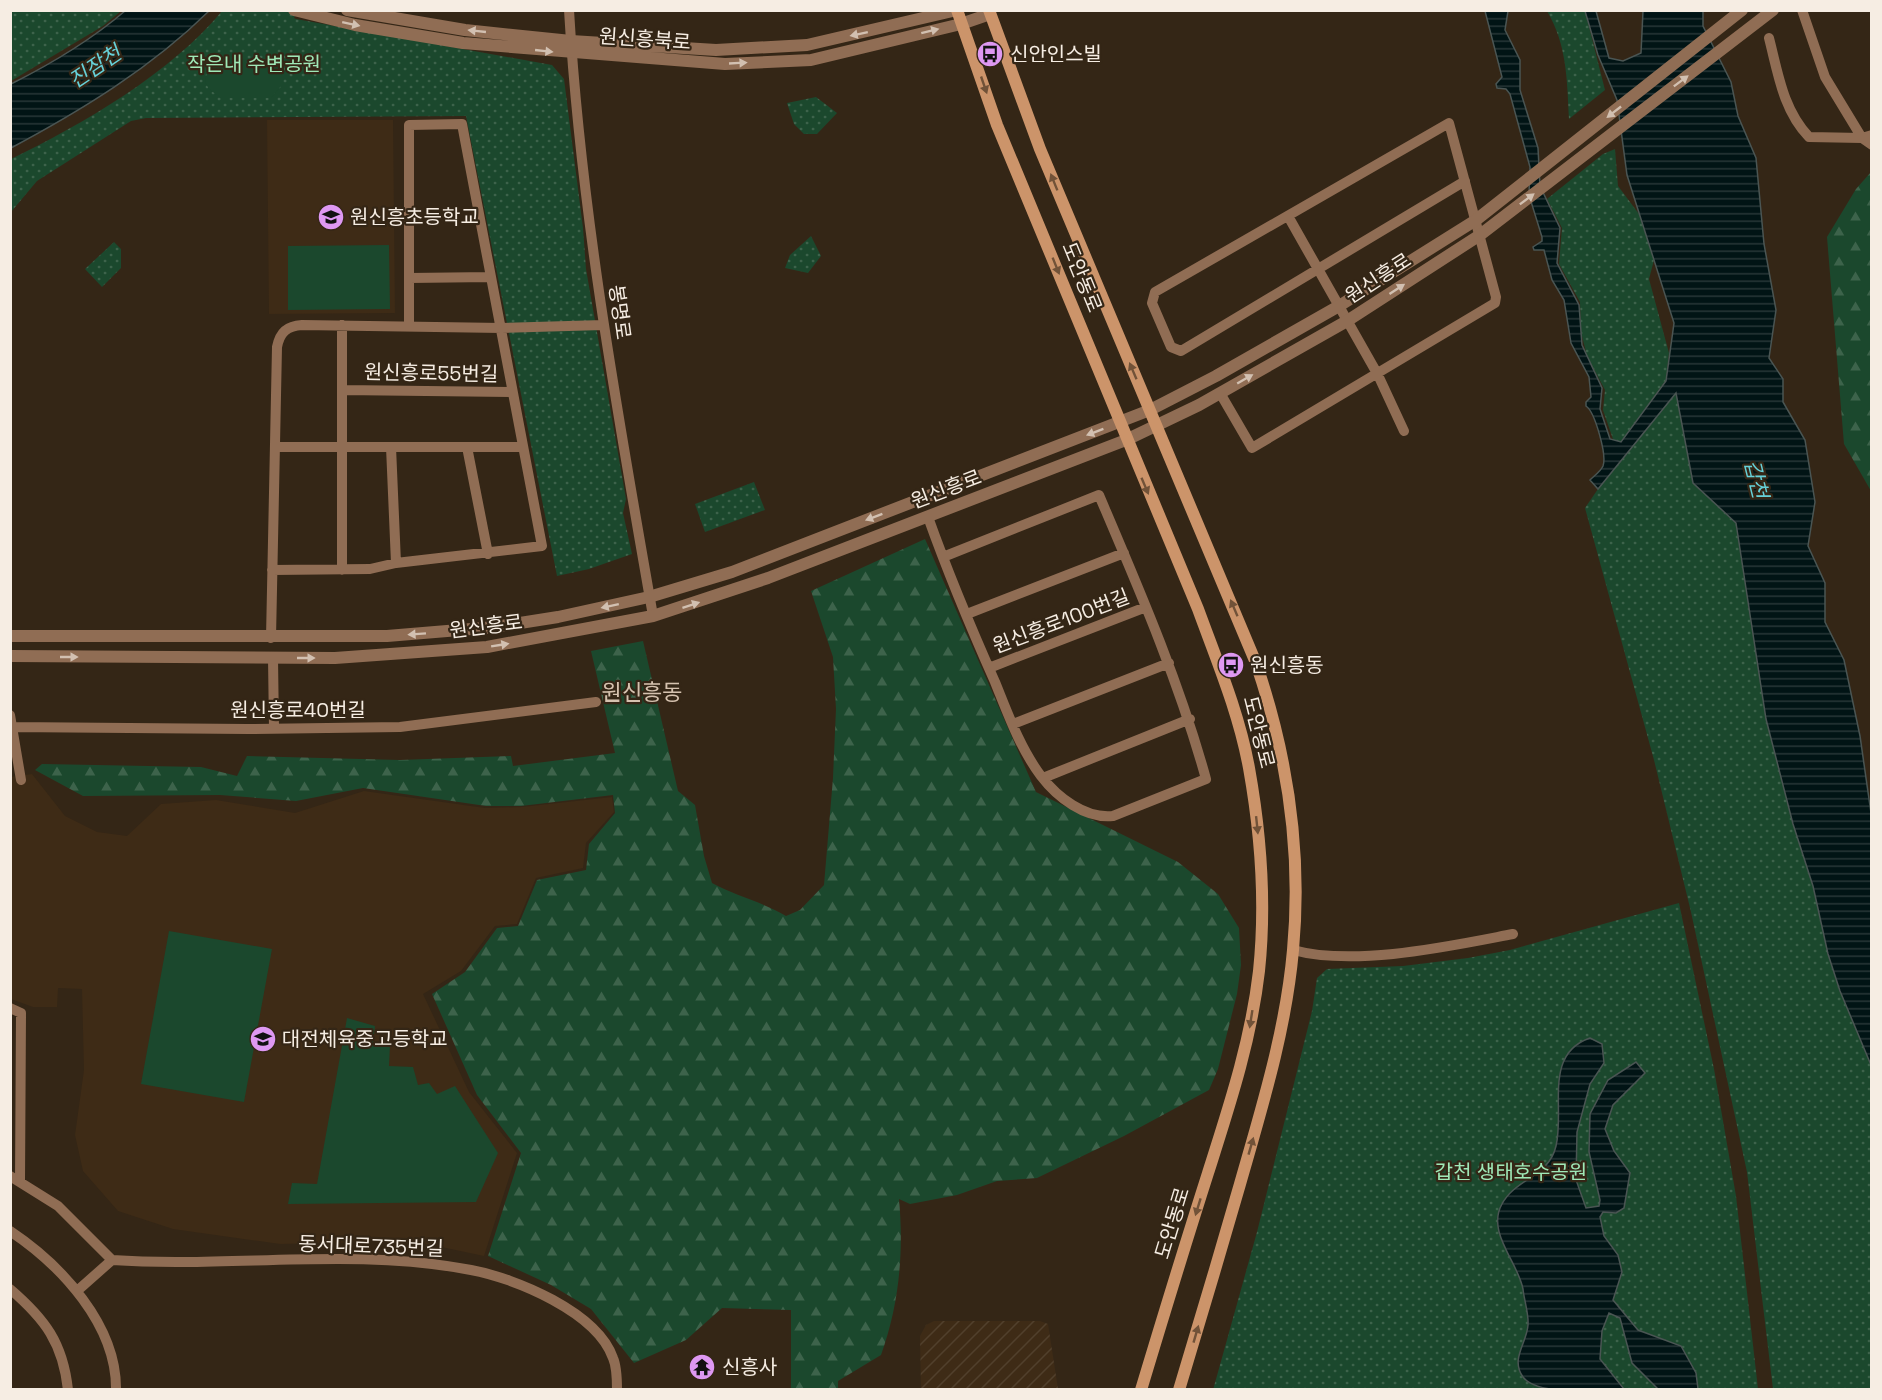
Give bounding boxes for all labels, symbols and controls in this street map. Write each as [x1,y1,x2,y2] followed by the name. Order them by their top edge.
[342,20,361,29] one-way arrow
[598,23,692,55] street label: 원신흥북로
[921,26,939,36] one-way arrow
[468,27,487,36] one-way arrow
[850,29,868,39] one-way arrow
[63,38,129,94] water label: 진잠천
[975,39,1005,69] bus stop icon: 신안인스빌
[1010,41,1102,67] place label: 신안인스빌
[534,46,553,56] one-way arrow
[187,51,321,77] park label: 작은내 수변공원
[729,59,748,68] one-way arrow
[1674,75,1689,87] one-way arrow
[979,76,989,94] one-way arrow
[1606,105,1621,117] one-way arrow
[1049,173,1058,191] one-way arrow
[1519,194,1534,206] one-way arrow
[316,202,346,232] school or university icon: 원신흥초등학교
[350,204,479,230] place label: 원신흥초등학교
[1056,238,1108,316] street label: 도안동로
[1340,247,1416,309] street label: 원신흥로
[1052,257,1061,275] one-way arrow
[603,283,637,341] street label: 봉명로
[1388,284,1405,295] one-way arrow
[364,359,498,387] street label: 원신흥로55번길
[1127,362,1137,380] one-way arrow
[1237,374,1254,384] one-way arrow
[1086,428,1104,437] one-way arrow
[1739,457,1775,503] water label: 갑천
[907,464,985,514] street label: 원신흥로
[1141,477,1150,495] one-way arrow
[865,513,883,522] one-way arrow
[989,583,1133,659] street label: 원신흥로100번길
[1229,599,1239,617] one-way arrow
[682,600,700,609] one-way arrow
[600,602,619,611] one-way arrow
[448,609,524,643] street label: 원신흥로
[408,629,427,638] one-way arrow
[491,640,510,649] one-way arrow
[1216,650,1246,680] bus stop icon: 원신흥동
[59,652,78,662] one-way arrow
[1250,652,1324,678] place label: 원신흥동
[296,653,315,663] one-way arrow
[602,678,682,706] district label: 원신흥동
[1237,693,1281,771] street label: 도안동로
[230,697,366,723] street label: 원신흥로40번길
[1252,816,1262,835] one-way arrow
[1247,1010,1256,1029] one-way arrow
[248,1024,278,1054] school or university icon: 대전체육중고등학교
[282,1026,448,1052] place label: 대전체육중고등학교
[1247,1137,1256,1155] one-way arrow
[1435,1159,1587,1185] park label: 갑천 생태호수공원
[1149,1184,1195,1262] street label: 도안동로
[1192,1198,1202,1216] one-way arrow
[298,1230,444,1262] street label: 동서대로735번길
[1192,1324,1201,1342] one-way arrow
[687,1352,717,1382] temple icon: 신흥사
[722,1354,777,1380] place label: 신흥사

